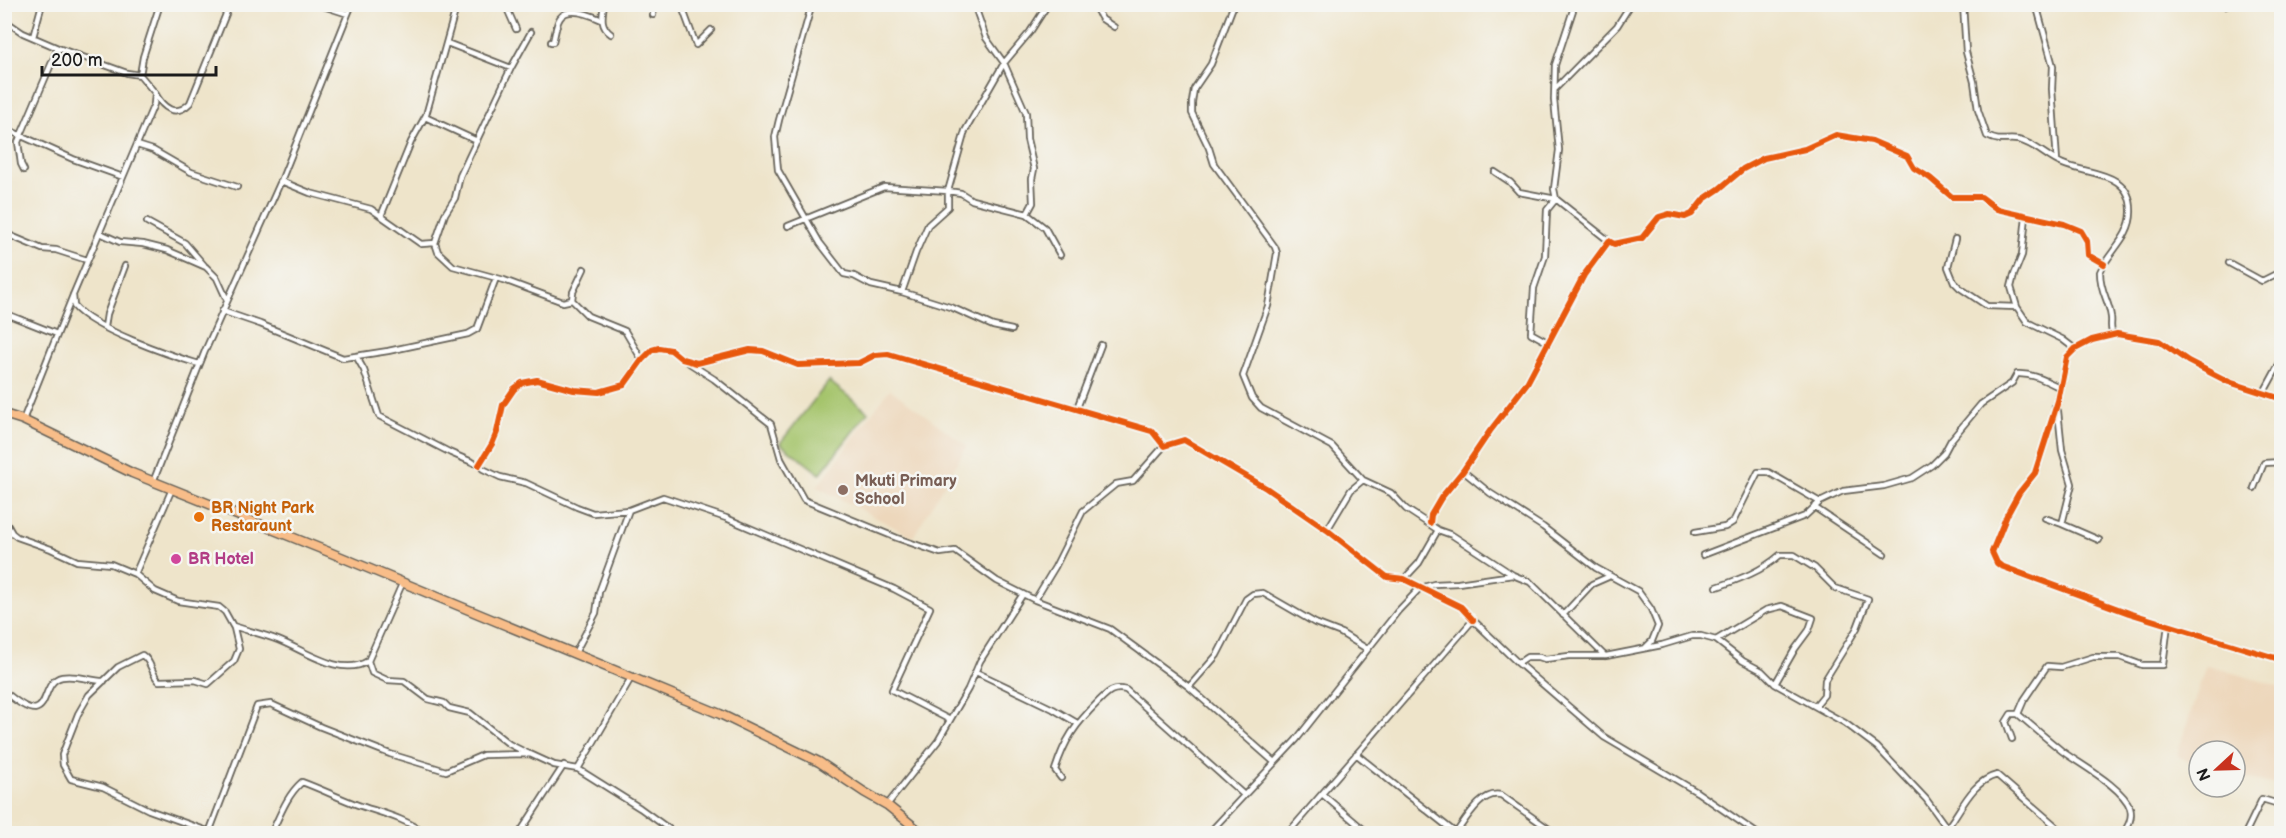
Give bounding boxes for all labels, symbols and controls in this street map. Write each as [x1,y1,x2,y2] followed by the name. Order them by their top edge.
[42,39,216,77] scale bar
[51,50,103,71] text: 200 m
[855,472,957,509] place label: Mkuti Primary School
[836,483,850,497] marker: Mkuti Primary School
[211,499,315,536] place label: BR Night Park Restaraunt
[192,510,206,524] marker: BR Night Park Restaraunt
[188,550,254,569] place label: BR Hotel
[169,552,183,566] marker: BR Hotel
[2187,739,2247,799] north arrow
[2193,765,2216,783] text: N

